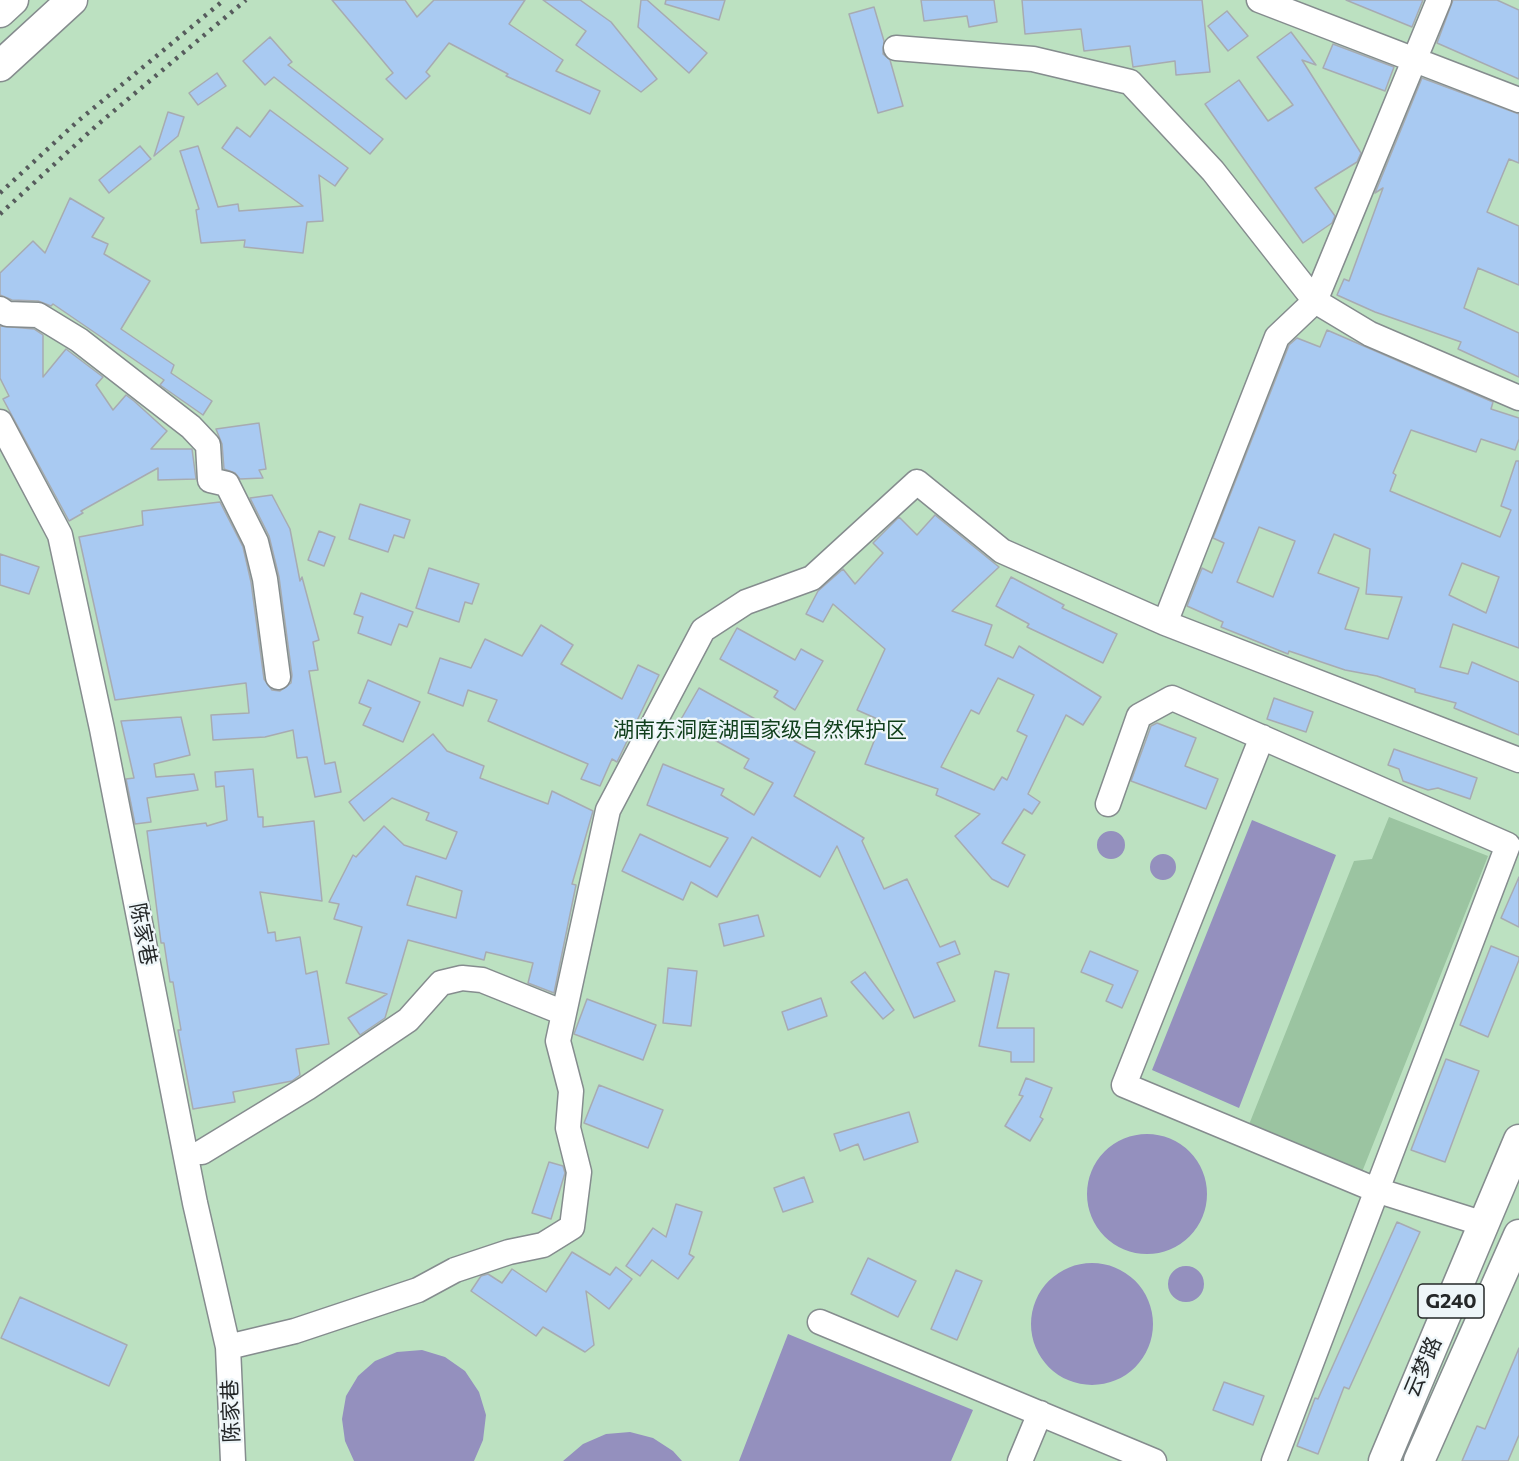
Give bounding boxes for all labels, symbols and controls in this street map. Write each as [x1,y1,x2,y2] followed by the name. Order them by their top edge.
[613,717,907,743] park label: 湖南东洞庭湖国家级自然保护区
[125,901,161,967] street label: 陈家巷
[1418,1284,1484,1318] road number: G240
[1399,1333,1447,1401] street label: 云梦路
[217,1379,245,1443] street label: 陈家巷

